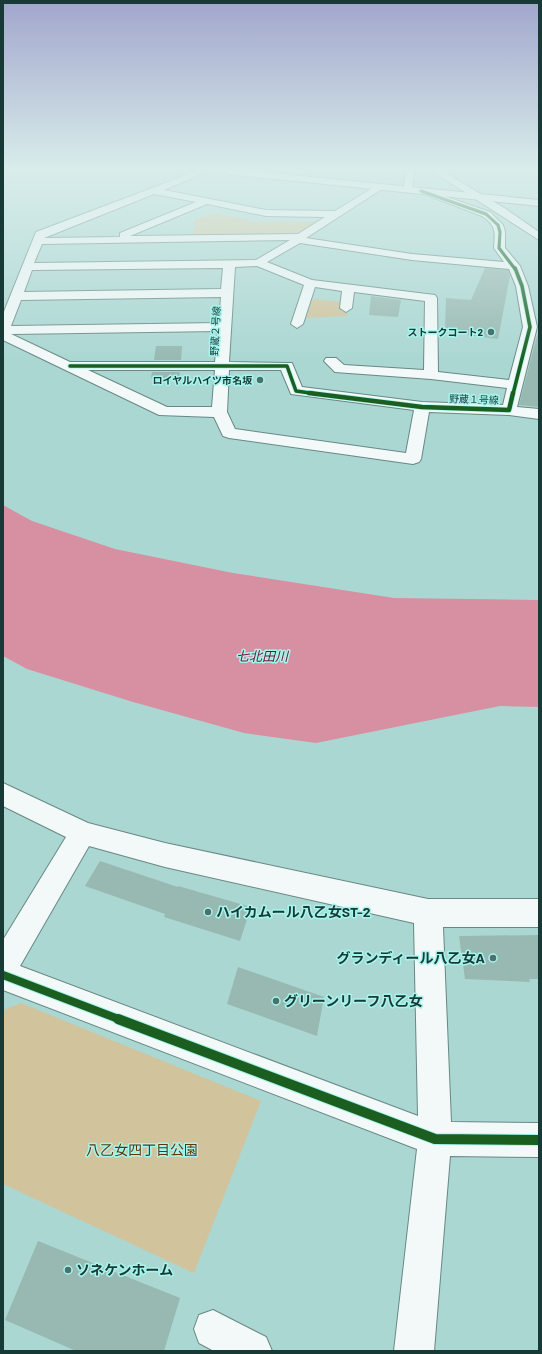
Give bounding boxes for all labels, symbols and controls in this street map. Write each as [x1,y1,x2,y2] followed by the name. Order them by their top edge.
[208,306,222,356] street label: 野蔵２号線
[407,326,483,338] place label: ストークコート2
[486,327,496,337] marker: ストークコート2
[153,374,253,386] place label: ロイヤルハイツ市名坂
[255,375,265,385] marker: ロイヤルハイツ市名坂
[449,392,499,406] street label: 野蔵１号線
[236,648,290,664] water label: 七北田川
[216,903,371,920] place label: ハイカムール八乙女ST-2
[203,907,213,917] marker: ハイカムール八乙女ST-2
[337,949,486,966] place label: グランディール八乙女A
[488,953,498,963] marker: グランディール八乙女A
[284,992,422,1009] place label: グリーンリーフ八乙女
[271,996,281,1006] marker: グリーンリーフ八乙女
[86,1141,198,1158] park label: 八乙女四丁目公園
[76,1261,173,1278] place label: ソネケンホーム
[63,1265,73,1275] marker: ソネケンホーム

